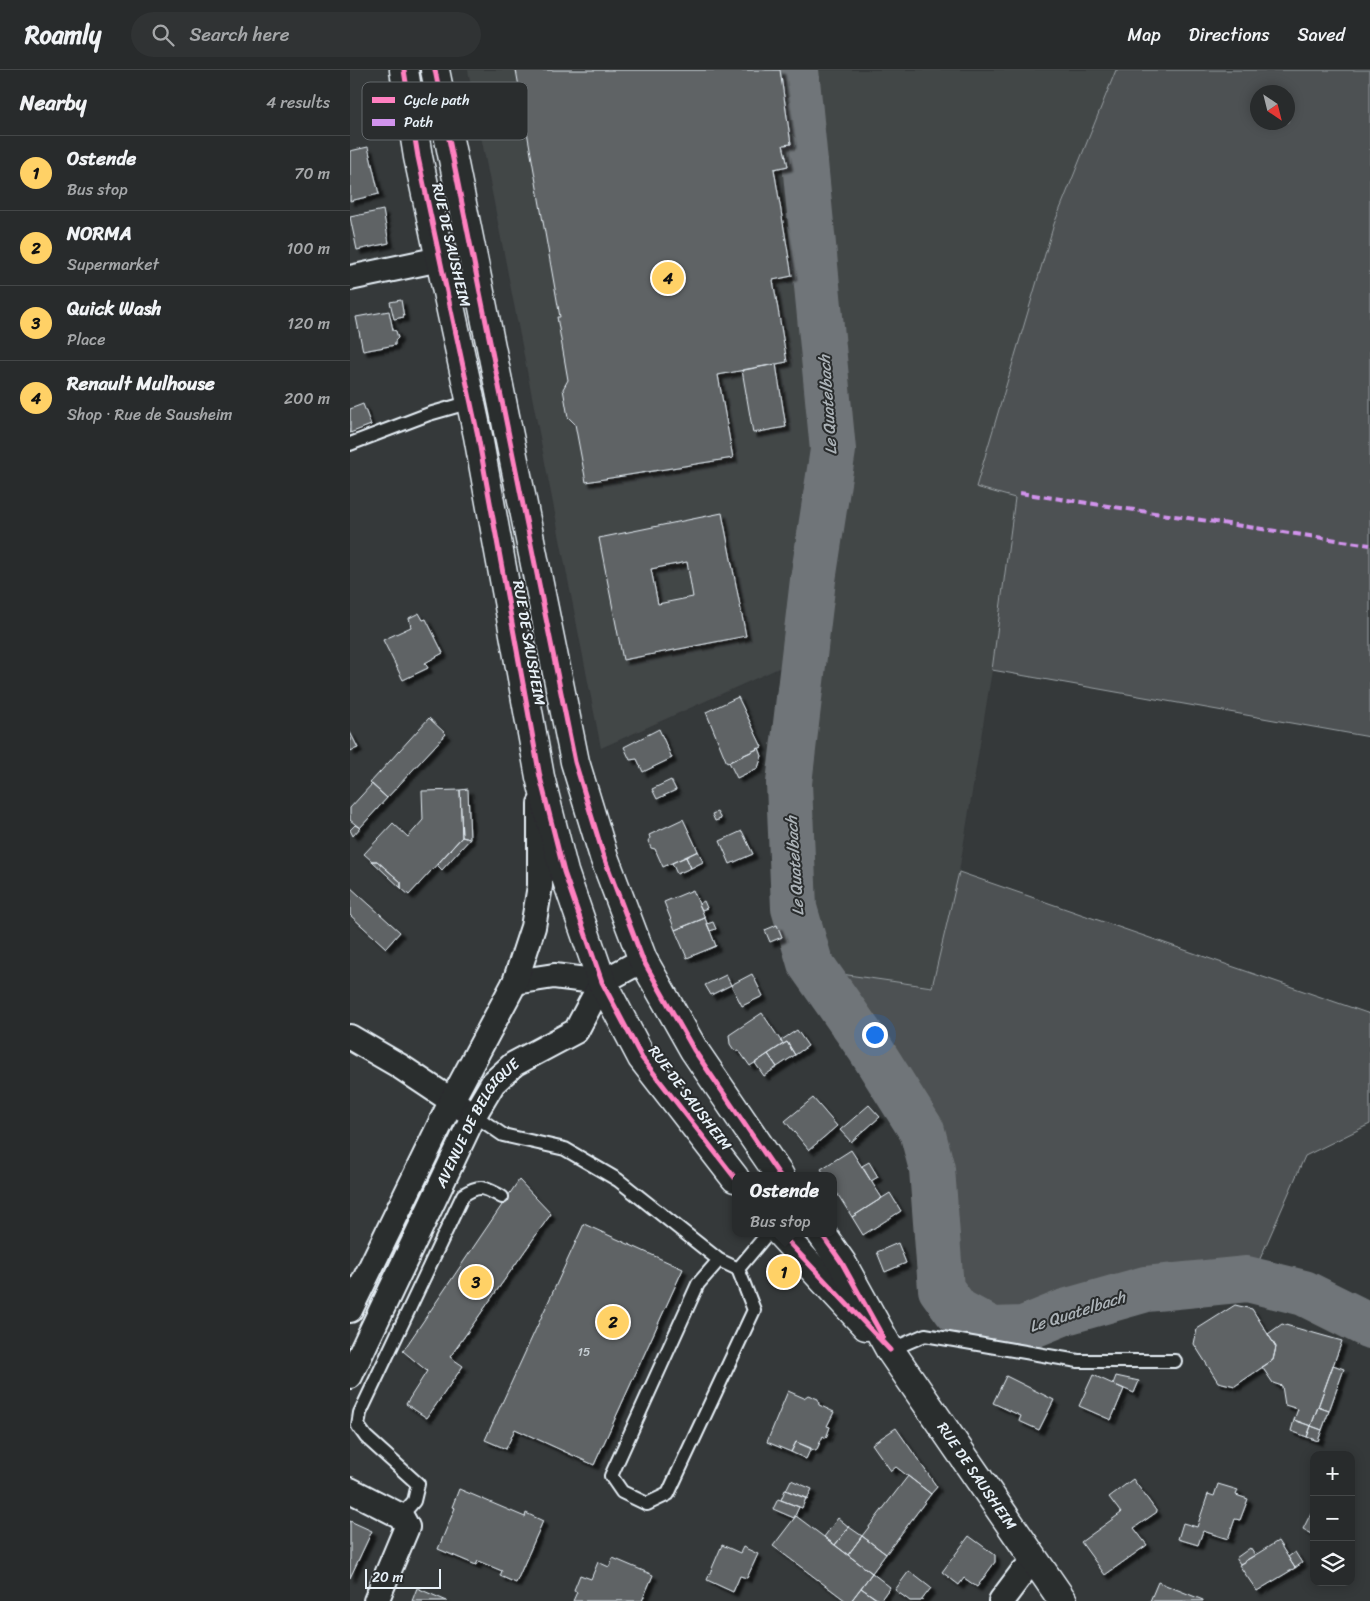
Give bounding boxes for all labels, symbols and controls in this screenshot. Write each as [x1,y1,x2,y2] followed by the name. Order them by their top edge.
[131,12,481,57] search box
[25,14,101,56] text: Roamly
[189,18,289,51] text: Search here
[1128,19,1161,51] text: Map
[1189,19,1270,51] text: Directions
[1298,19,1345,51] text: Saved
[149,21,177,49] icon: search
[362,82,528,140] legend
[20,84,86,122] text: Nearby
[1250,85,1295,130] north arrow
[266,88,330,117] text: 4 results
[404,88,470,113] text: Cycle path
[404,110,433,135] text: Path
[67,142,136,175] text: Ostende
[33,159,39,188] text: 1
[294,159,330,188] text: 70 m
[67,175,128,204] text: Bus stop
[424,180,478,310] street label: RUE DE SAUSHEIM
[67,217,132,250] text: NORMA
[31,234,41,263] text: 2
[286,234,330,263] text: 100 m
[67,250,159,279] text: Supermarket
[652,259,684,297] pin: 4
[67,292,161,325] text: Quick Wash
[32,309,40,338] text: 3
[287,309,330,338] text: 120 m
[67,325,106,354] text: Place
[809,353,845,456] water label: Le Quatelbach
[67,367,215,400] text: Renault Mulhouse
[31,384,41,413] text: 4
[284,384,330,413] text: 200 m
[67,400,232,429] text: Shop · Rue de Sausheim
[505,578,553,708] street label: RUE DE SAUSHEIM
[776,814,812,917] water label: Le Quatelbach
[862,1022,888,1048] your location
[642,1040,738,1156] street label: RUE DE SAUSHEIM
[428,1051,527,1193] street label: AVENUE DE BELGIQUE
[732,1172,837,1237] popup
[750,1174,819,1207] text: Ostende
[750,1207,810,1236] text: Bus stop
[768,1253,800,1291] pin: 1
[460,1263,492,1301] pin: 3
[1025,1282,1130,1341] water label: Le Quatelbach
[597,1303,629,1341] pin: 2
[578,1341,590,1363] house number: 15
[930,1416,1023,1535] street label: RUE DE SAUSHEIM
[1310,1451,1355,1586] map controls
[1310,1451,1355,1496] button: +
[1310,1496,1355,1541] button: −
[1310,1541,1355,1586] button: layers
[372,1565,403,1590] text: 20 m
[365,1566,441,1589] scale bar

